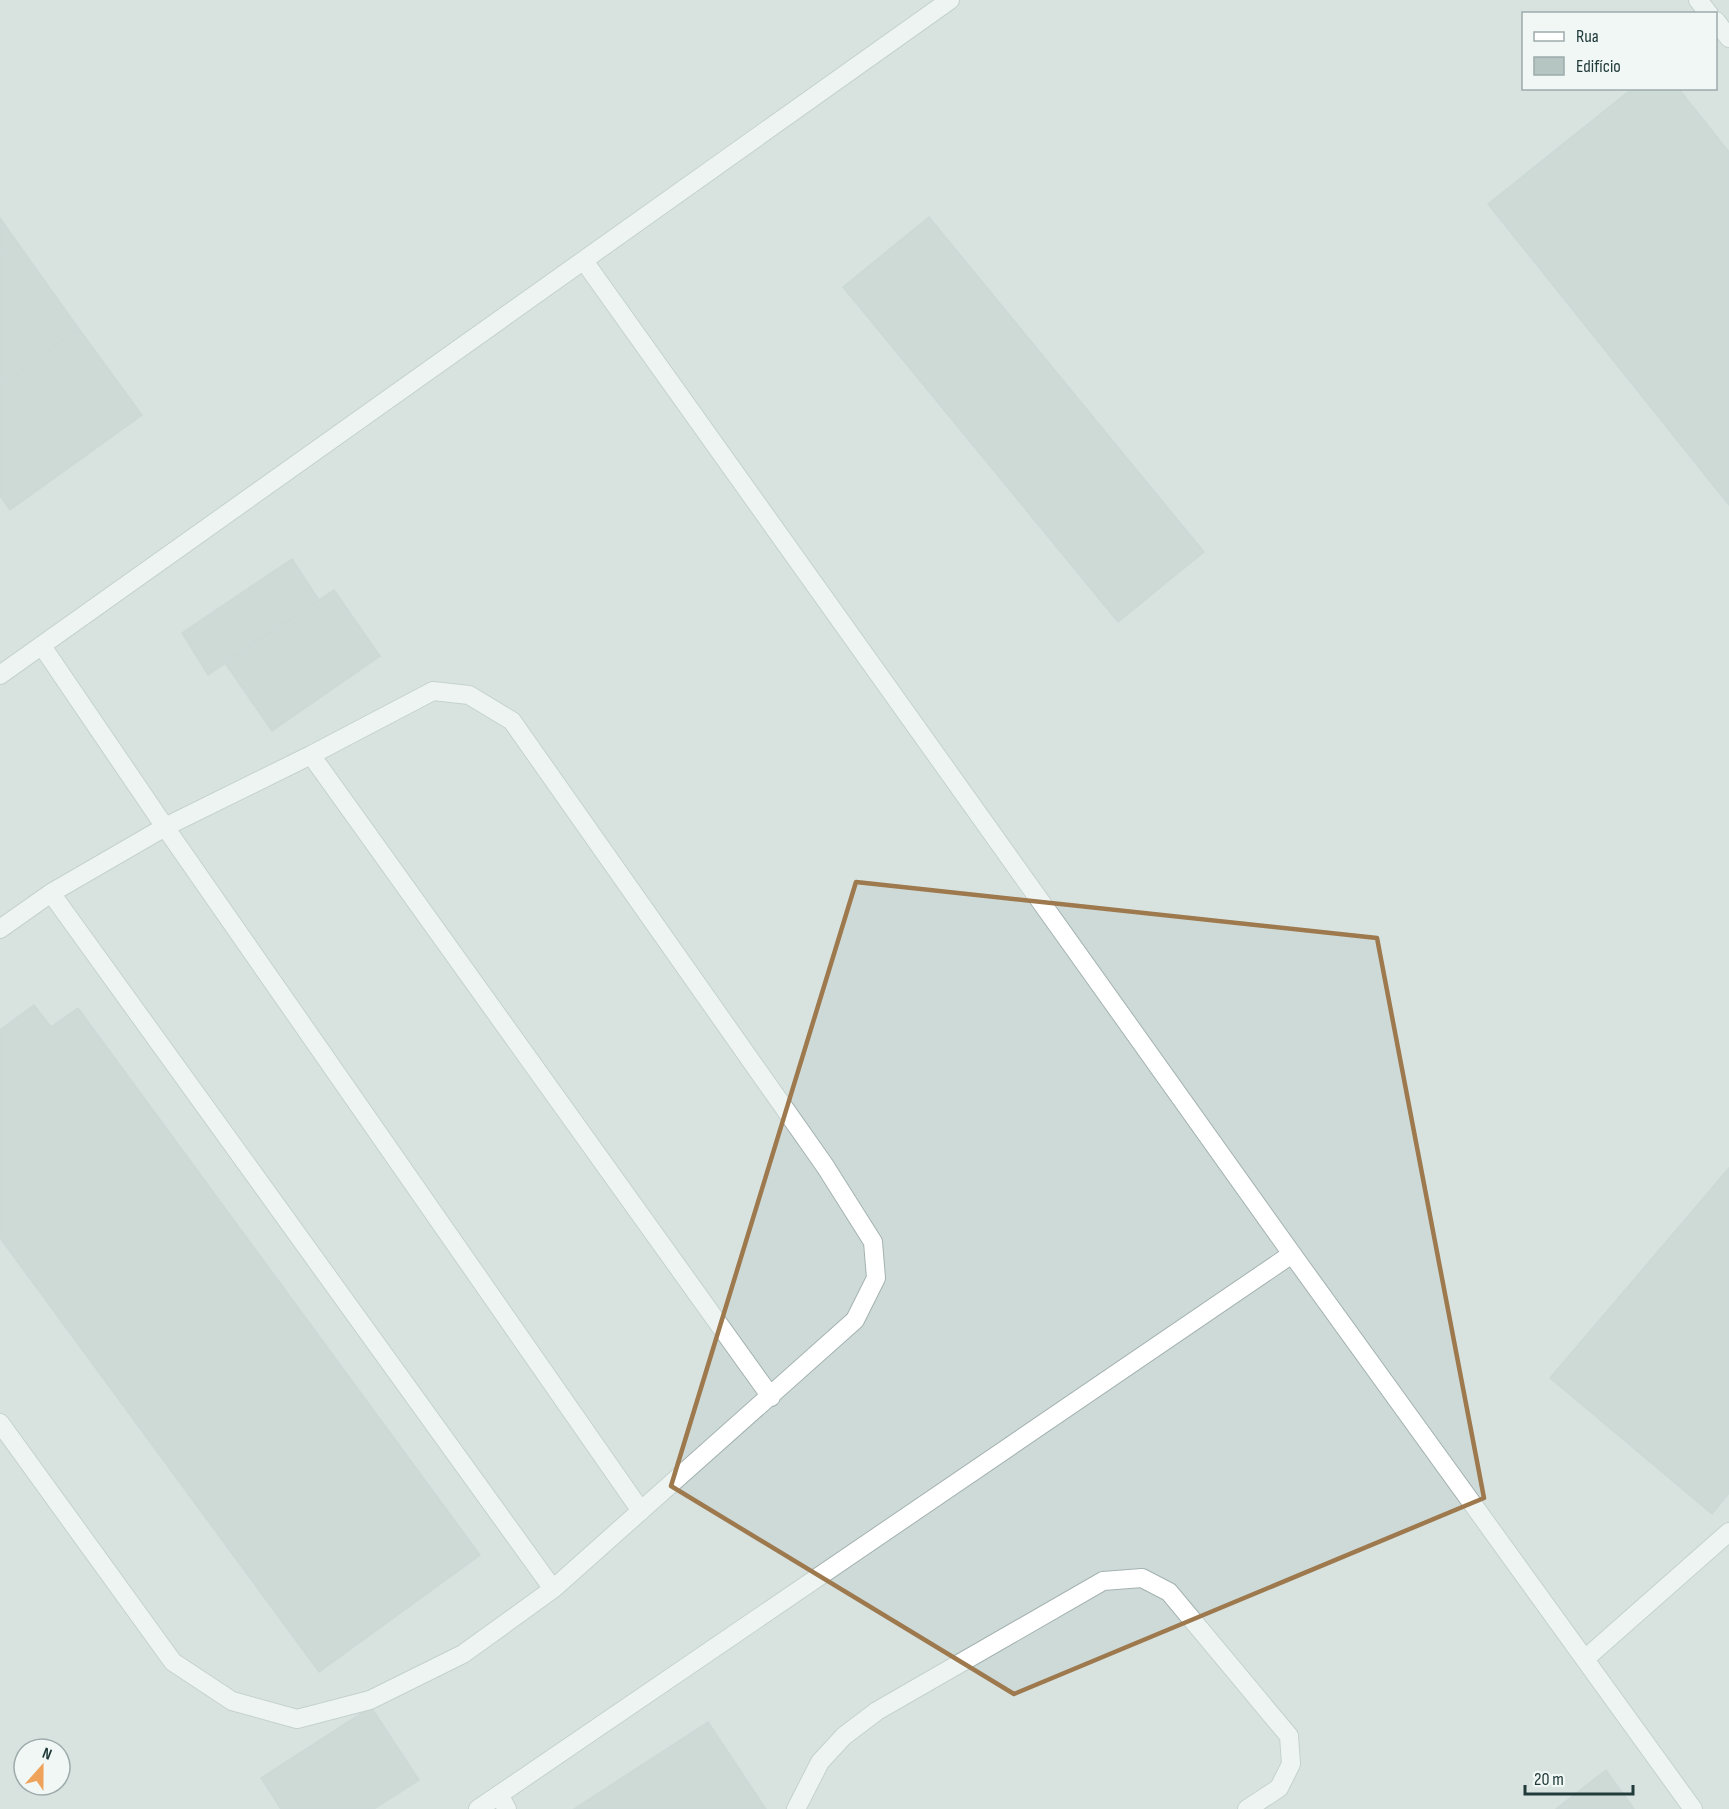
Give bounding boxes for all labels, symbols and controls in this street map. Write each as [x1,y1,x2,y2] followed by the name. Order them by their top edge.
[1522,12,1717,90] legend
[1576,26,1599,47] text: Rua
[1576,56,1621,77] text: Edifício
[12,1737,72,1797] north arrow
[39,1744,54,1765] text: N
[1525,1758,1633,1796] scale bar
[1534,1769,1564,1790] text: 20 m

